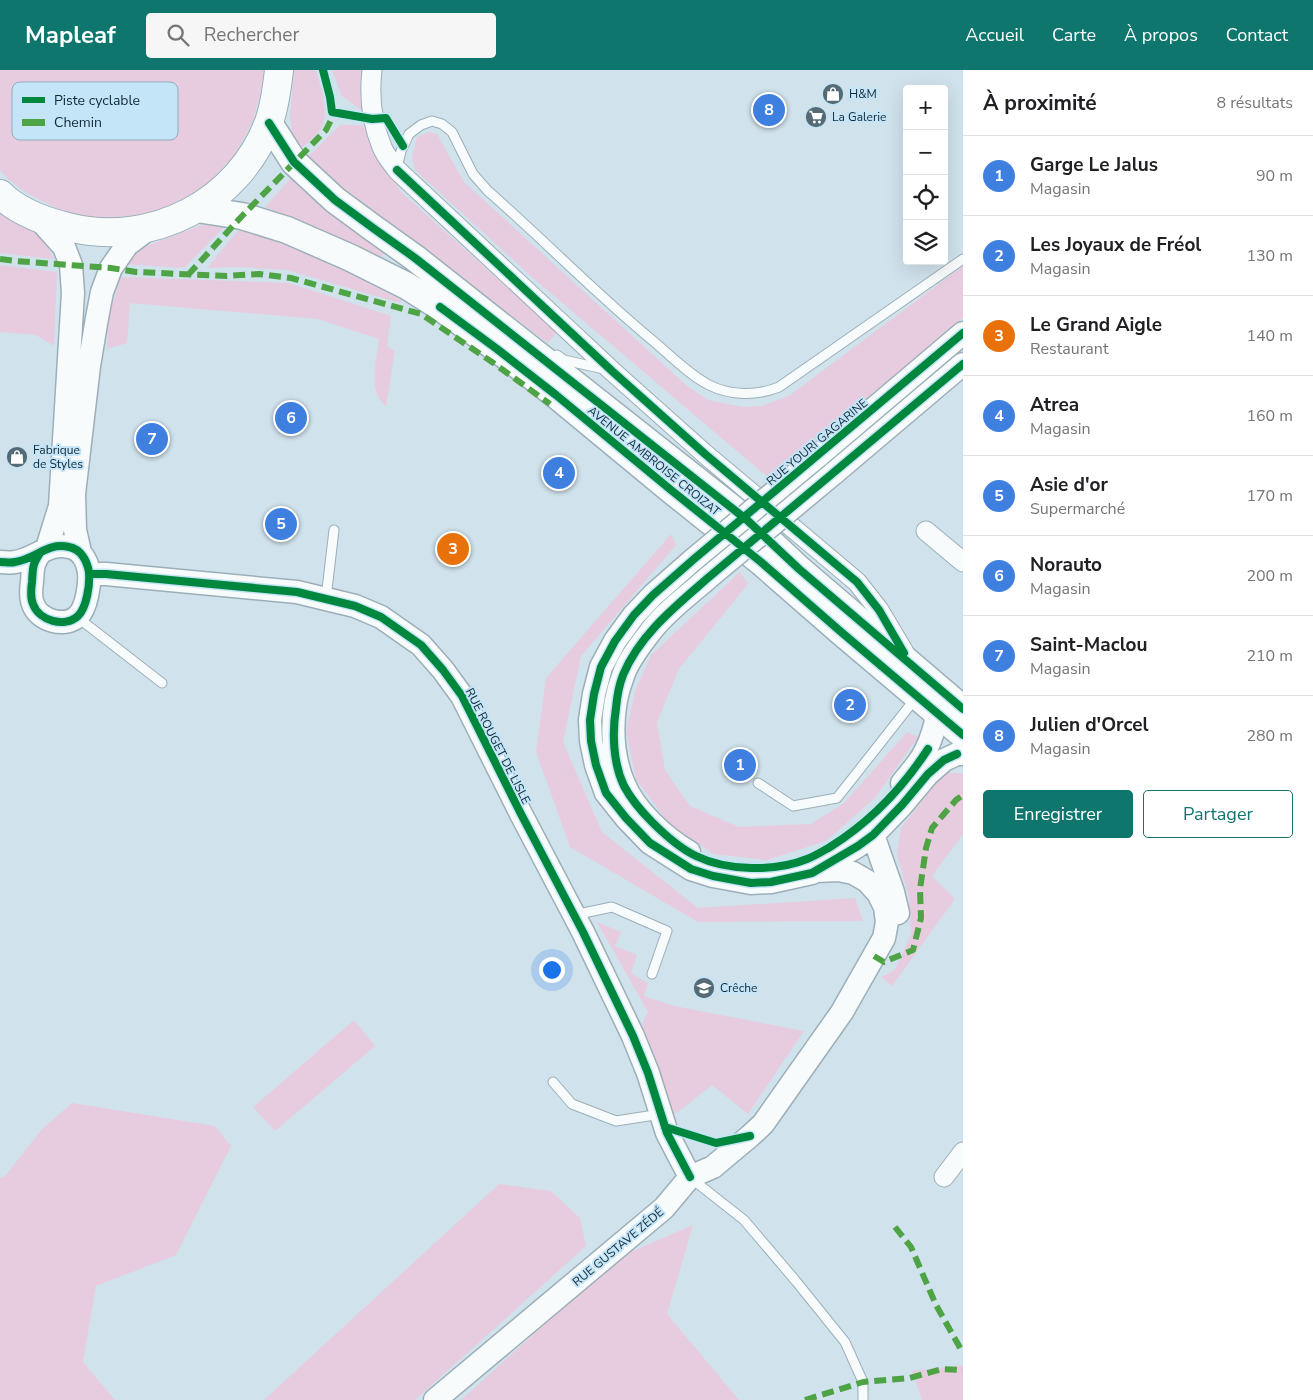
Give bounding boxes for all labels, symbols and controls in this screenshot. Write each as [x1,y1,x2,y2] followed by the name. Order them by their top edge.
[146,13,496,58] search box
[25,19,116,51] text: Mapleaf
[164,21,192,49] icon: search
[204,22,299,48] text: Rechercher
[965,23,1024,47] text: Accueil
[1052,23,1096,47] text: Carte
[1124,23,1198,47] text: À propos
[1226,23,1288,47] text: Contact
[12,82,178,140] legend
[821,82,845,106] shop icon: H&M
[903,85,948,265] map controls
[903,85,948,130] button: +
[849,86,877,102] place label: H&M
[983,89,1097,117] text: À proximité
[54,91,140,110] text: Piste cyclable
[753,91,785,129] pin: 8
[1217,92,1293,114] text: 8 résultats
[804,105,828,129] supermarket icon: La Galerie
[832,109,886,125] place label: La Galerie
[54,113,102,132] text: Chemin
[903,130,948,175] button: −
[1030,152,1158,178] text: Garge Le Jalus
[994,165,1004,187] text: 1
[1256,165,1293,187] text: 90 m
[903,175,948,220] button: locate
[1030,178,1091,200] text: Magasin
[903,220,948,265] button: layers
[1030,232,1201,258] text: Les Joyaux de Fréol
[994,245,1004,267] text: 2
[1246,245,1293,267] text: 130 m
[1030,258,1091,280] text: Magasin
[1030,312,1162,338] text: Le Grand Aigle
[994,325,1004,347] text: 3
[1246,325,1293,347] text: 140 m
[1030,338,1109,360] text: Restaurant
[1030,392,1079,418] text: Atrea
[763,395,871,489] street label: RUE YOURI GAGARINE
[275,399,307,437] pin: 6
[584,402,724,520] street label: AVENUE AMBROISE CROIZAT
[994,405,1004,427] text: 4
[1246,405,1293,427] text: 160 m
[1030,418,1091,440] text: Magasin
[136,420,168,458] pin: 7
[33,442,83,472] place label: Fabrique de Styles
[5,445,29,469] shop icon: Fabrique de Styles
[543,454,575,492] pin: 4
[1030,472,1108,498] text: Asie d'or
[994,485,1004,507] text: 5
[1246,485,1293,507] text: 170 m
[1030,498,1125,520] text: Supermarché
[265,505,297,543] pin: 5
[437,530,469,568] pin: 3
[1030,552,1102,578] text: Norauto
[994,565,1004,587] text: 6
[1246,565,1293,587] text: 200 m
[1030,578,1091,600] text: Magasin
[1030,632,1148,658] text: Saint-Maclou
[994,645,1004,667] text: 7
[1246,645,1293,667] text: 210 m
[1030,658,1091,680] text: Magasin
[462,685,534,807] street label: RUE ROUGET DE LISLE
[834,686,866,724] pin: 2
[1030,712,1149,738] text: Julien d'Orcel
[994,725,1004,747] text: 8
[1246,725,1293,747] text: 280 m
[1030,738,1091,760] text: Magasin
[724,746,756,784] pin: 1
[983,790,1133,838] button: Enregistrer
[1143,790,1293,838] button: Partager
[539,957,565,983] your location
[692,976,716,1000] school or university icon: Crêche
[720,980,757,996] place label: Crêche
[569,1204,667,1290] street label: RUE GUSTAVE ZÉDÉ

